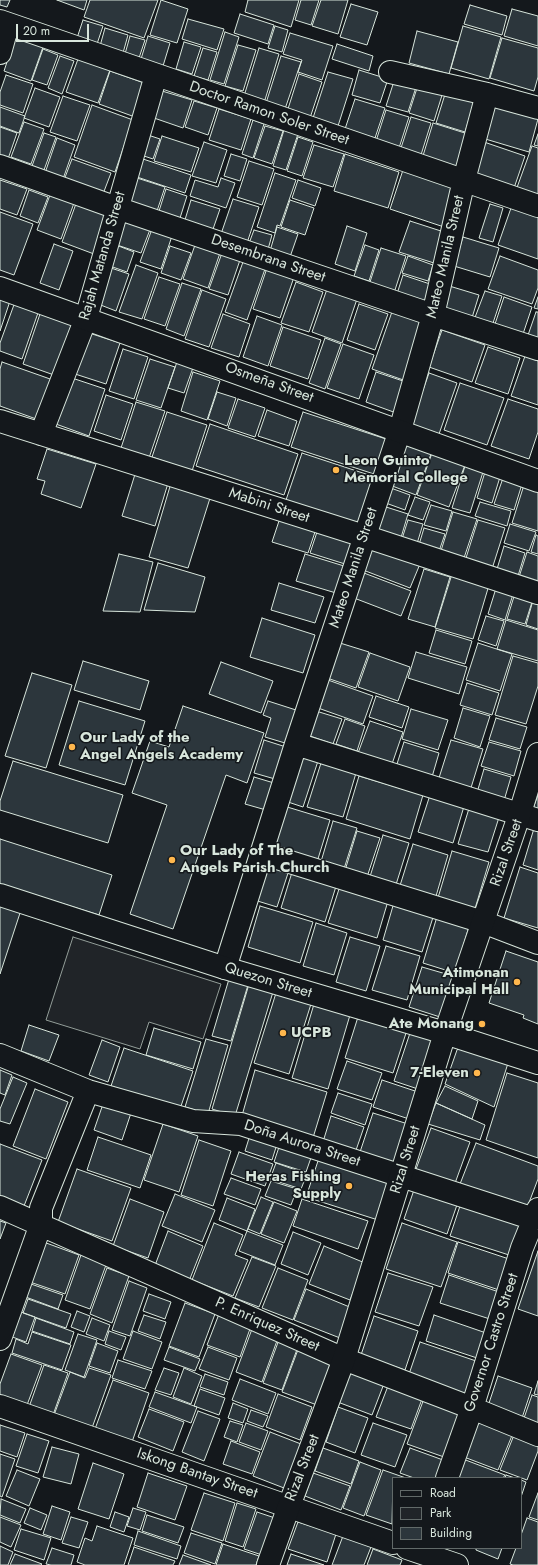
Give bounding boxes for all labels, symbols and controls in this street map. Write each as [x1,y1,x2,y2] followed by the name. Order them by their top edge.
[18,16,91,42] scale bar
[23,22,50,40] text: 20 m
[187,78,351,150] street label: Doctor Ramon Soler Street
[76,190,130,322] street label: Rajah Matanda Street
[423,194,469,320] street label: Mateo Manila Street
[208,231,328,287] street label: Desembrana Street
[222,359,316,407] street label: Osmeña Street
[344,452,468,487] place label: Leon Guinto Memorial College
[331,465,341,475] marker: Leon Guinto Memorial College
[226,484,312,528] street label: Mabini Street
[326,506,382,630] street label: Mateo Manila Street
[80,729,243,764] place label: Our Lady of the Angel Angels Academy
[67,742,77,752] marker: Our Lady of the Angel Angels Academy
[487,817,527,889] street label: Rizal Street
[180,842,330,877] place label: Our Lady of The Angels Parish Church
[167,855,177,865] marker: Our Lady of The Angels Parish Church
[222,959,314,1003] street label: Quezon Street
[409,964,509,999] place label: Atimonan Municipal Hall
[512,977,522,987] marker: Atimonan Municipal Hall
[388,1015,474,1033] place label: Ate Monang
[477,1019,487,1029] marker: Ate Monang
[291,1024,331,1042] place label: UCPB
[278,1028,288,1038] marker: UCPB
[410,1064,469,1082] place label: 7-Eleven
[472,1068,482,1078] marker: 7-Eleven
[242,1117,362,1171] street label: Doña Aurora Street
[387,1124,425,1196] street label: Rizal Street
[245,1168,341,1203] place label: Heras Fishing Supply
[344,1181,354,1191] marker: Heras Fishing Supply
[461,1271,523,1415] street label: Governor Castro Street
[212,1294,322,1356] street label: P. Enriquez Street
[282,1432,324,1504] street label: Rizal Street
[134,1445,260,1503] street label: Iskong Bantay Street
[392,1477,522,1549] legend
[430,1484,456,1502] text: Road
[430,1504,451,1522] text: Park
[430,1524,472,1542] text: Building

